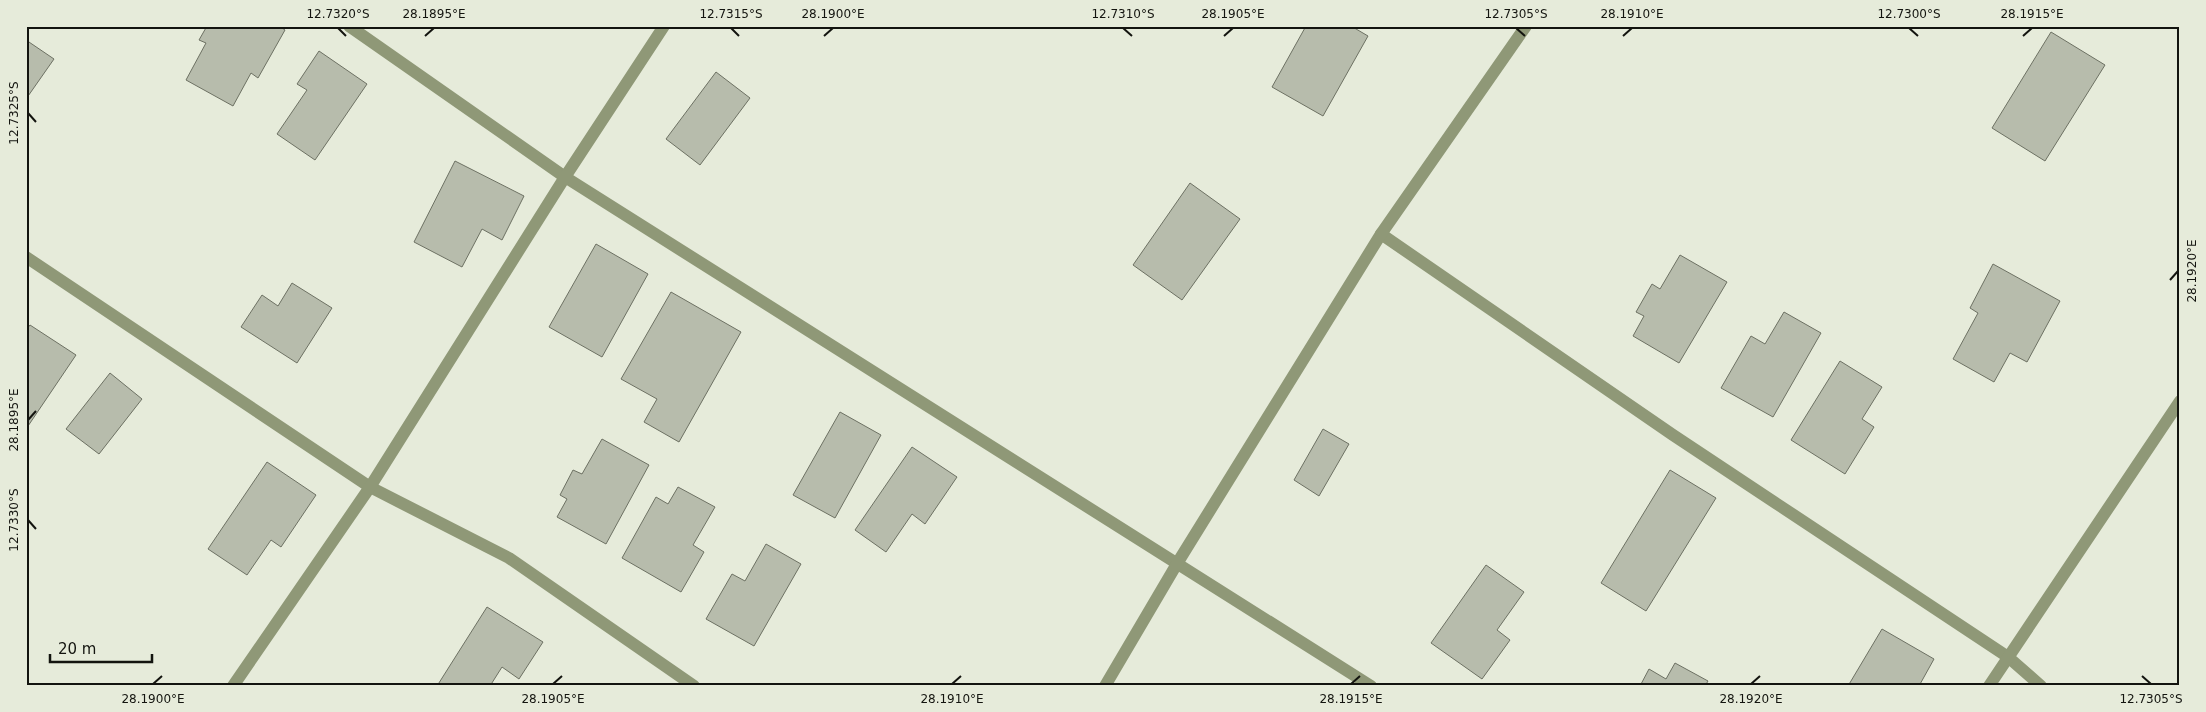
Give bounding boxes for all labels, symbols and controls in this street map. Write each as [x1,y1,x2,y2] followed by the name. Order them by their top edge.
[306,7,370,21] text: 12.7320°S
[402,7,466,21] text: 28.1895°E
[699,7,763,21] text: 12.7315°S
[801,7,865,21] text: 28.1900°E
[1091,7,1155,21] text: 12.7310°S
[1201,7,1265,21] text: 28.1905°E
[1484,7,1548,21] text: 12.7305°S
[1600,7,1664,21] text: 28.1910°E
[1877,7,1941,21] text: 12.7300°S
[2000,7,2064,21] text: 28.1915°E
[7,81,21,145] text: 12.7325°S
[2185,239,2199,303] text: 28.1920°E
[7,388,21,452] text: 28.1895°E
[7,488,21,552] text: 12.7330°S
[50,632,152,664] scale bar
[58,640,96,658] text: 20 m
[121,692,185,706] text: 28.1900°E
[521,692,585,706] text: 28.1905°E
[920,692,984,706] text: 28.1910°E
[1319,692,1383,706] text: 28.1915°E
[1719,692,1783,706] text: 28.1920°E
[2119,692,2183,706] text: 12.7305°S

